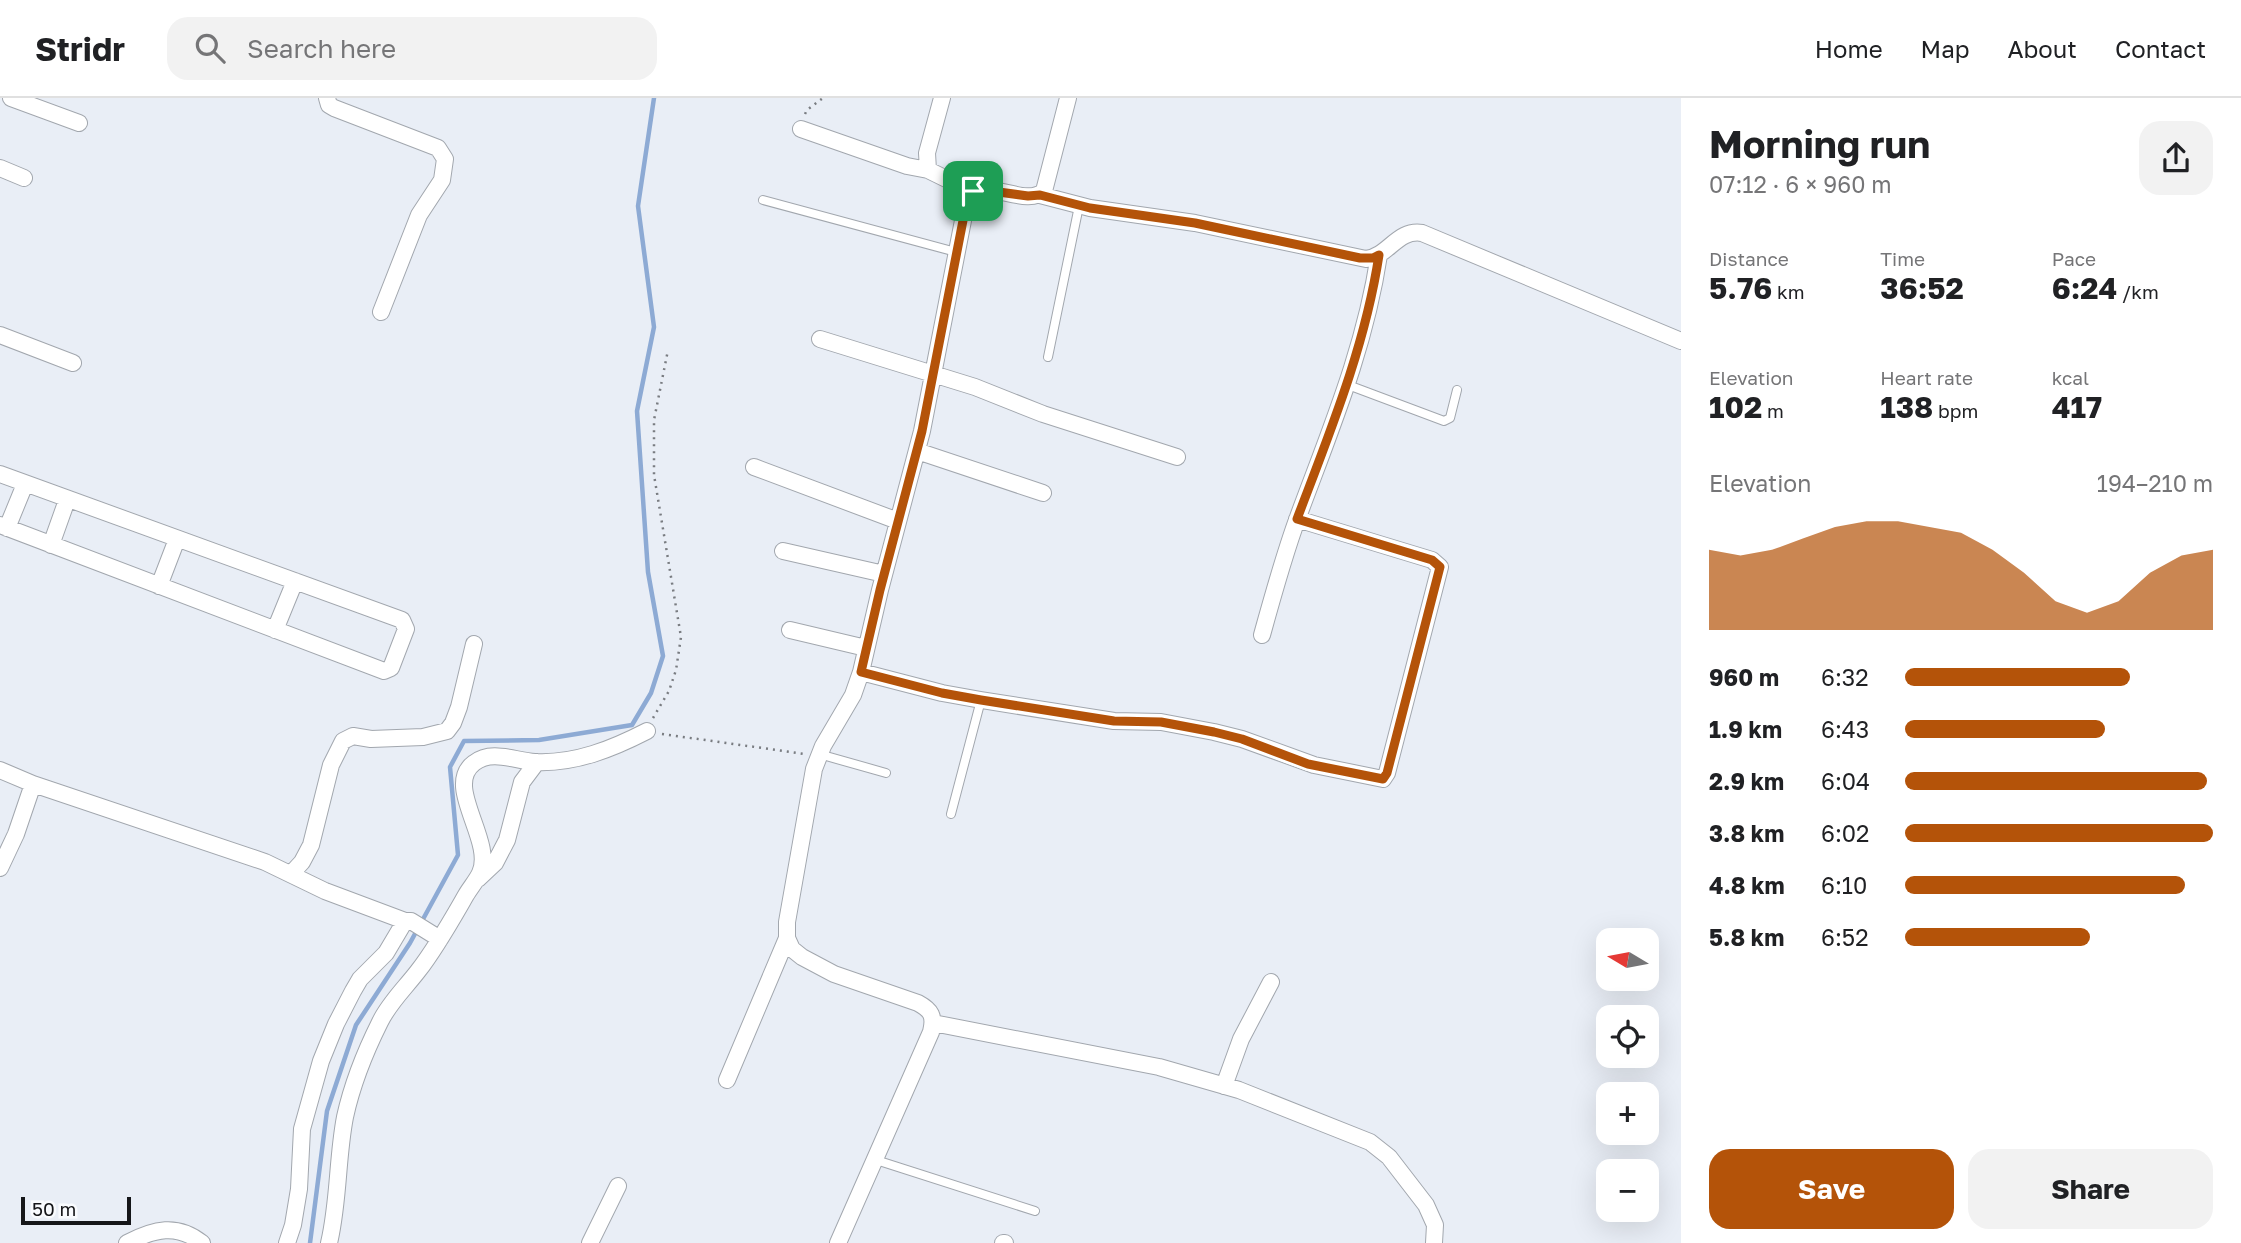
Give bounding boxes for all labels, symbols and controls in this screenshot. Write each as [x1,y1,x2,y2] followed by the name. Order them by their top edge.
[167,17,657,80] search box
[35,29,125,68] text: Stridr
[191,29,229,67] icon: search
[247,33,396,64] text: Search here
[1815,34,1883,63] text: Home
[1921,34,1970,63] text: Map
[2008,34,2077,63] text: About
[2115,34,2206,63] text: Contact
[1709,121,1930,166] text: Morning run
[2139,121,2213,195] button: share
[943,161,1003,221] pin
[1709,170,1892,198] text: 07:12 · 6 × 960 m
[954,172,992,210] icon: arrive
[1709,247,1789,270] text: Distance
[1880,247,1925,270] text: Time
[2052,247,2096,270] text: Pace
[1709,270,1772,306] text: 5.76
[1880,270,1964,306] text: 36:52
[2052,270,2117,306] text: 6:24
[1772,280,1805,303] text: km
[2117,280,2159,303] text: /km
[1709,366,1794,389] text: Elevation
[1880,366,1973,389] text: Heart rate
[2052,366,2089,389] text: kcal
[1709,389,1762,425] text: 102
[1880,389,1933,425] text: 138
[2052,389,2102,425] text: 417
[1762,399,1784,422] text: m
[1933,399,1978,422] text: bpm
[1709,469,1811,497] text: Elevation
[2097,469,2213,497] text: 194–210 m
[1709,663,1779,691] text: 960 m
[1821,663,1869,691] text: 6:32
[1709,715,1782,743] text: 1.9 km
[1821,715,1869,743] text: 6:43
[1709,767,1784,795] text: 2.9 km
[1821,767,1870,795] text: 6:04
[1709,819,1784,847] text: 3.8 km
[1821,819,1869,847] text: 6:02
[1709,871,1785,899] text: 4.8 km
[1821,871,1867,899] text: 6:10
[1709,923,1784,951] text: 5.8 km
[1821,923,1869,951] text: 6:52
[1596,928,1659,990] north arrow
[1596,928,1659,1222] map controls
[1596,1005,1659,1068] button: locate
[1596,1082,1659,1145] button: +
[1709,1149,1954,1229] button: Save
[1968,1149,2213,1229] button: Share
[1596,1159,1659,1222] button: −
[21,1194,131,1226] scale bar
[32,1197,76,1220] text: 50 m

